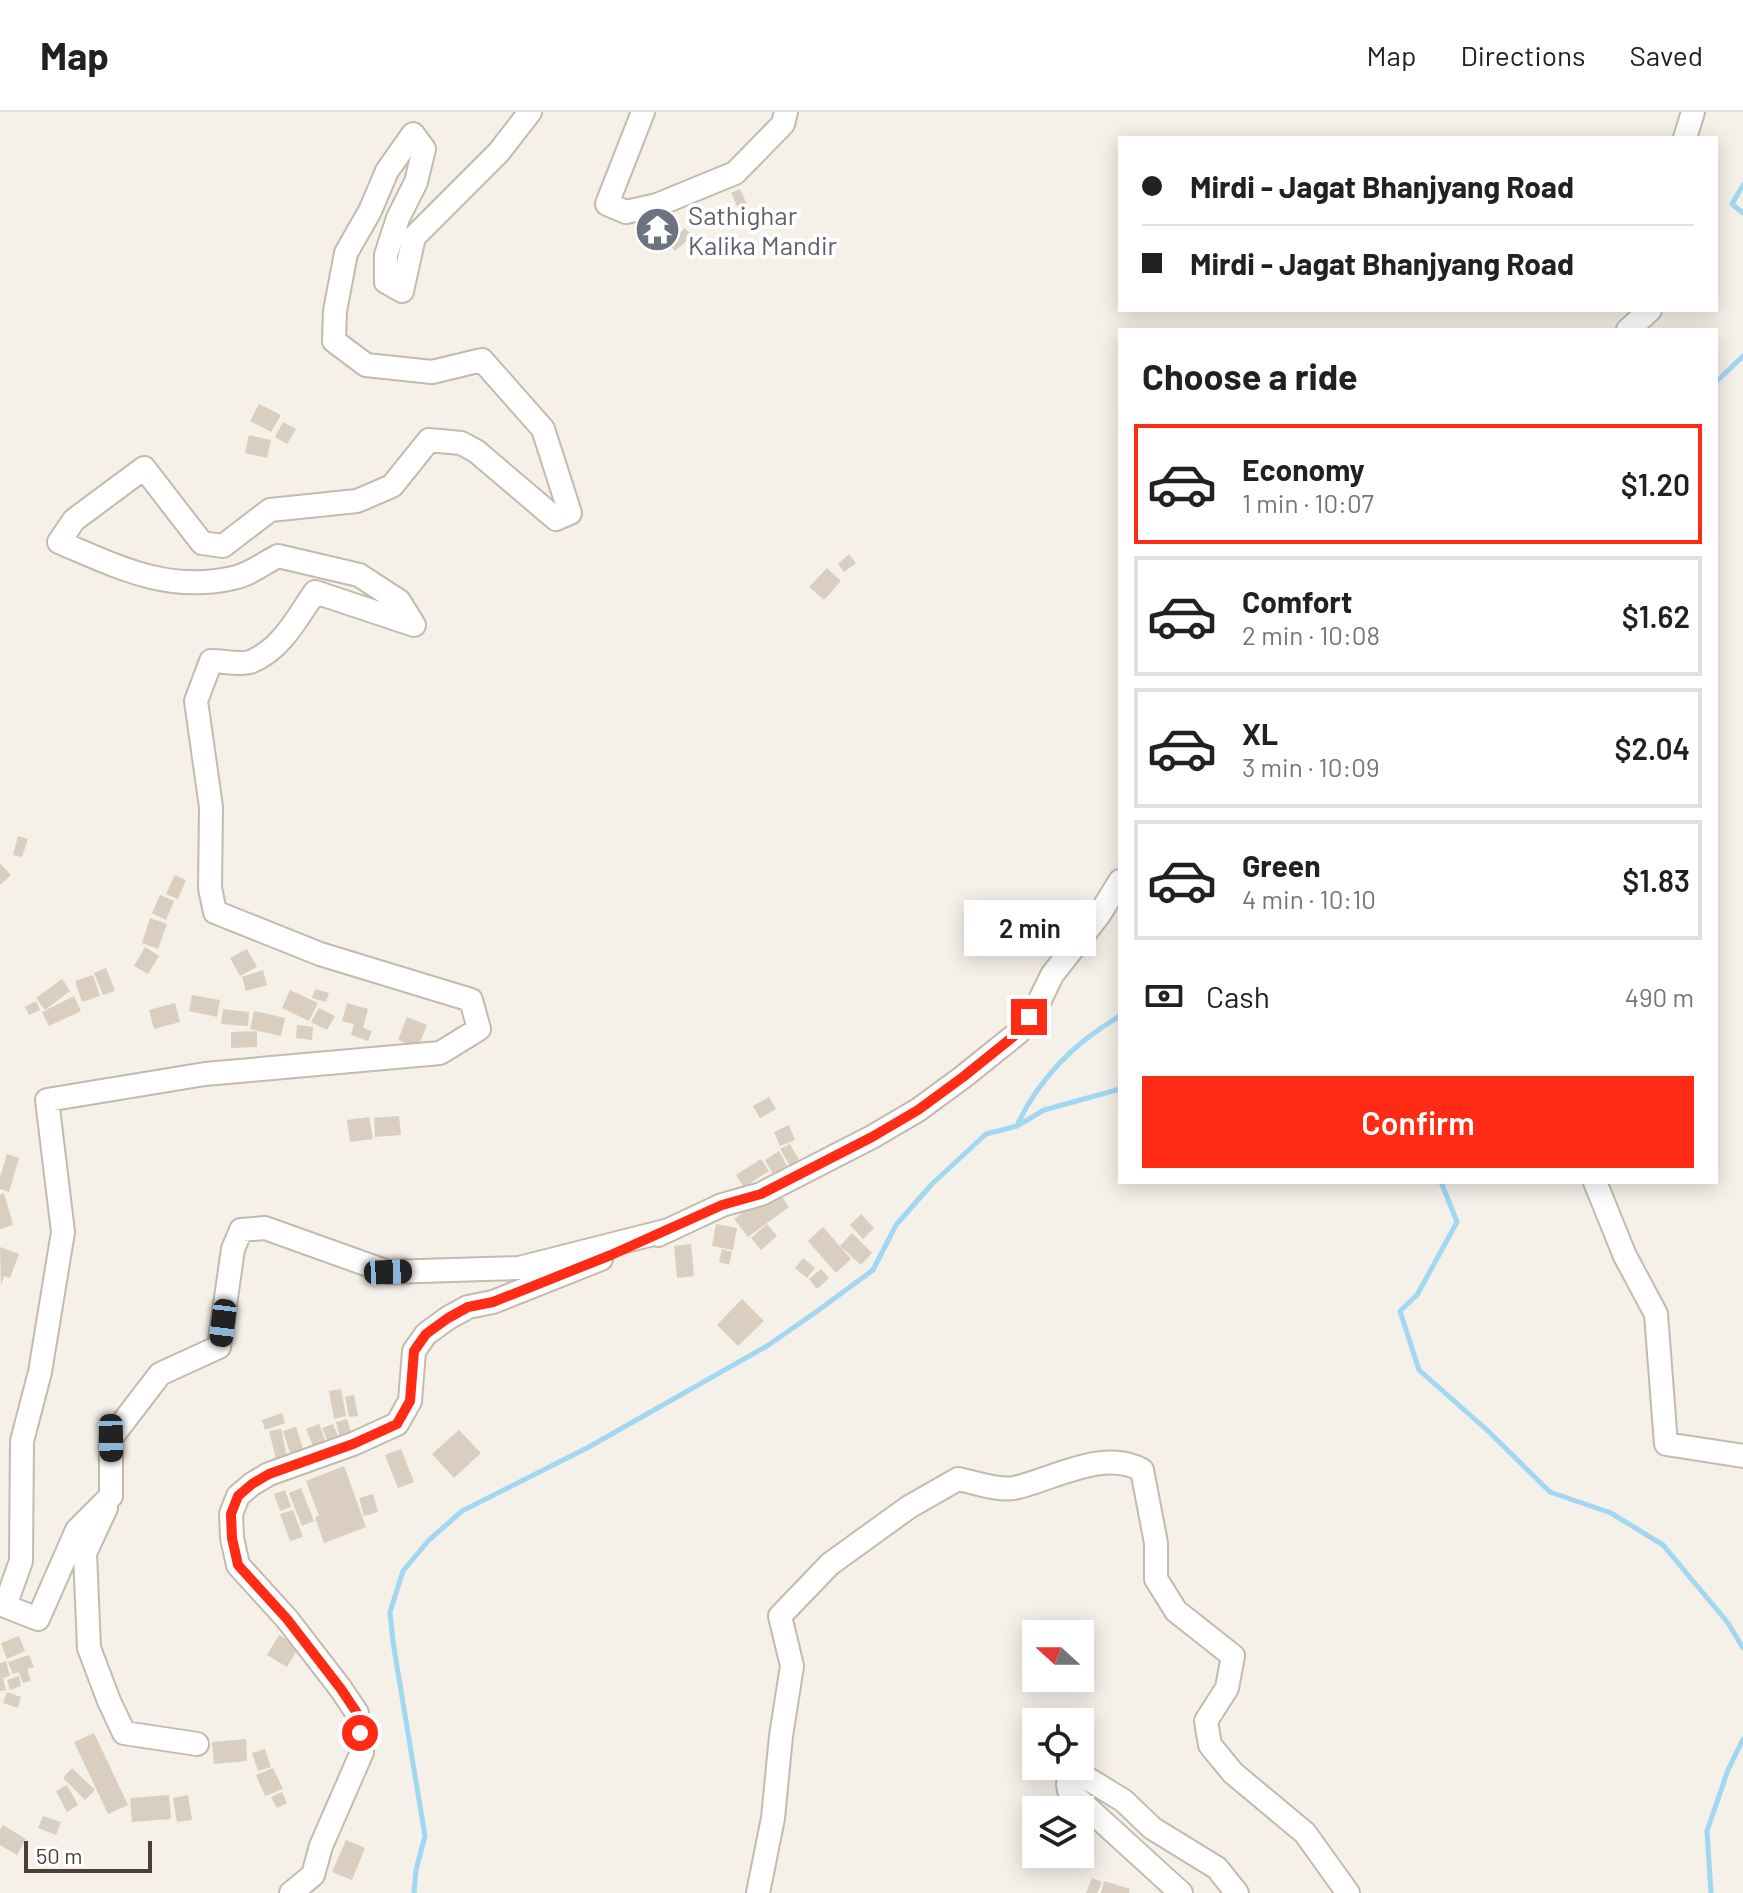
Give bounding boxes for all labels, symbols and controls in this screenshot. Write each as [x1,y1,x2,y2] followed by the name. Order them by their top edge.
[40,32,109,78] text: Map
[1367,38,1416,72] text: Map
[1460,38,1586,72] text: Directions
[1630,38,1703,72] text: Saved
[1190,168,1574,204] text: Mirdi - Jagat Bhanjyang Road
[688,199,838,260] place label: Sathighar Kalika Mandir
[633,205,681,253] temple icon: Sathighar Kalika Mandir
[1190,245,1574,281] text: Mirdi - Jagat Bhanjyang Road
[1142,354,1358,397] text: Choose a ride
[1146,448,1218,520] icon: car
[1242,451,1365,487] text: Economy
[1621,466,1690,502] text: $1.20
[1242,487,1374,518] text: 1 min · 10:07
[1146,580,1218,652] icon: car
[1242,583,1352,619] text: Comfort
[1622,598,1690,634] text: $1.62
[1242,619,1380,650] text: 2 min · 10:08
[1146,712,1218,784] icon: car
[1242,715,1278,751] text: XL
[1615,730,1690,766] text: $2.04
[1242,751,1379,782] text: 3 min · 10:09
[1146,844,1218,916] icon: car
[1242,847,1321,883] text: Green
[1622,862,1690,898] text: $1.83
[1242,883,1376,914] text: 4 min · 10:10
[963,901,1095,957] callout: 2 min
[999,912,1061,943] text: 2 min
[1142,974,1186,1018] icon: cash
[1206,978,1270,1014] text: Cash
[1625,981,1694,1012] text: 490 m
[1011,999,1047,1035] route end
[1142,1076,1694,1168] button: Confirm
[364,1259,412,1285] car
[208,1298,238,1348] car
[99,1414,123,1462] car
[1022,1620,1094,1692] north arrow
[1022,1620,1094,1868] map controls
[1022,1708,1094,1780] button: locate
[342,1715,378,1751] route start
[1022,1796,1094,1868] button: layers
[24,1837,152,1873] scale bar
[36,1842,82,1868] text: 50 m

